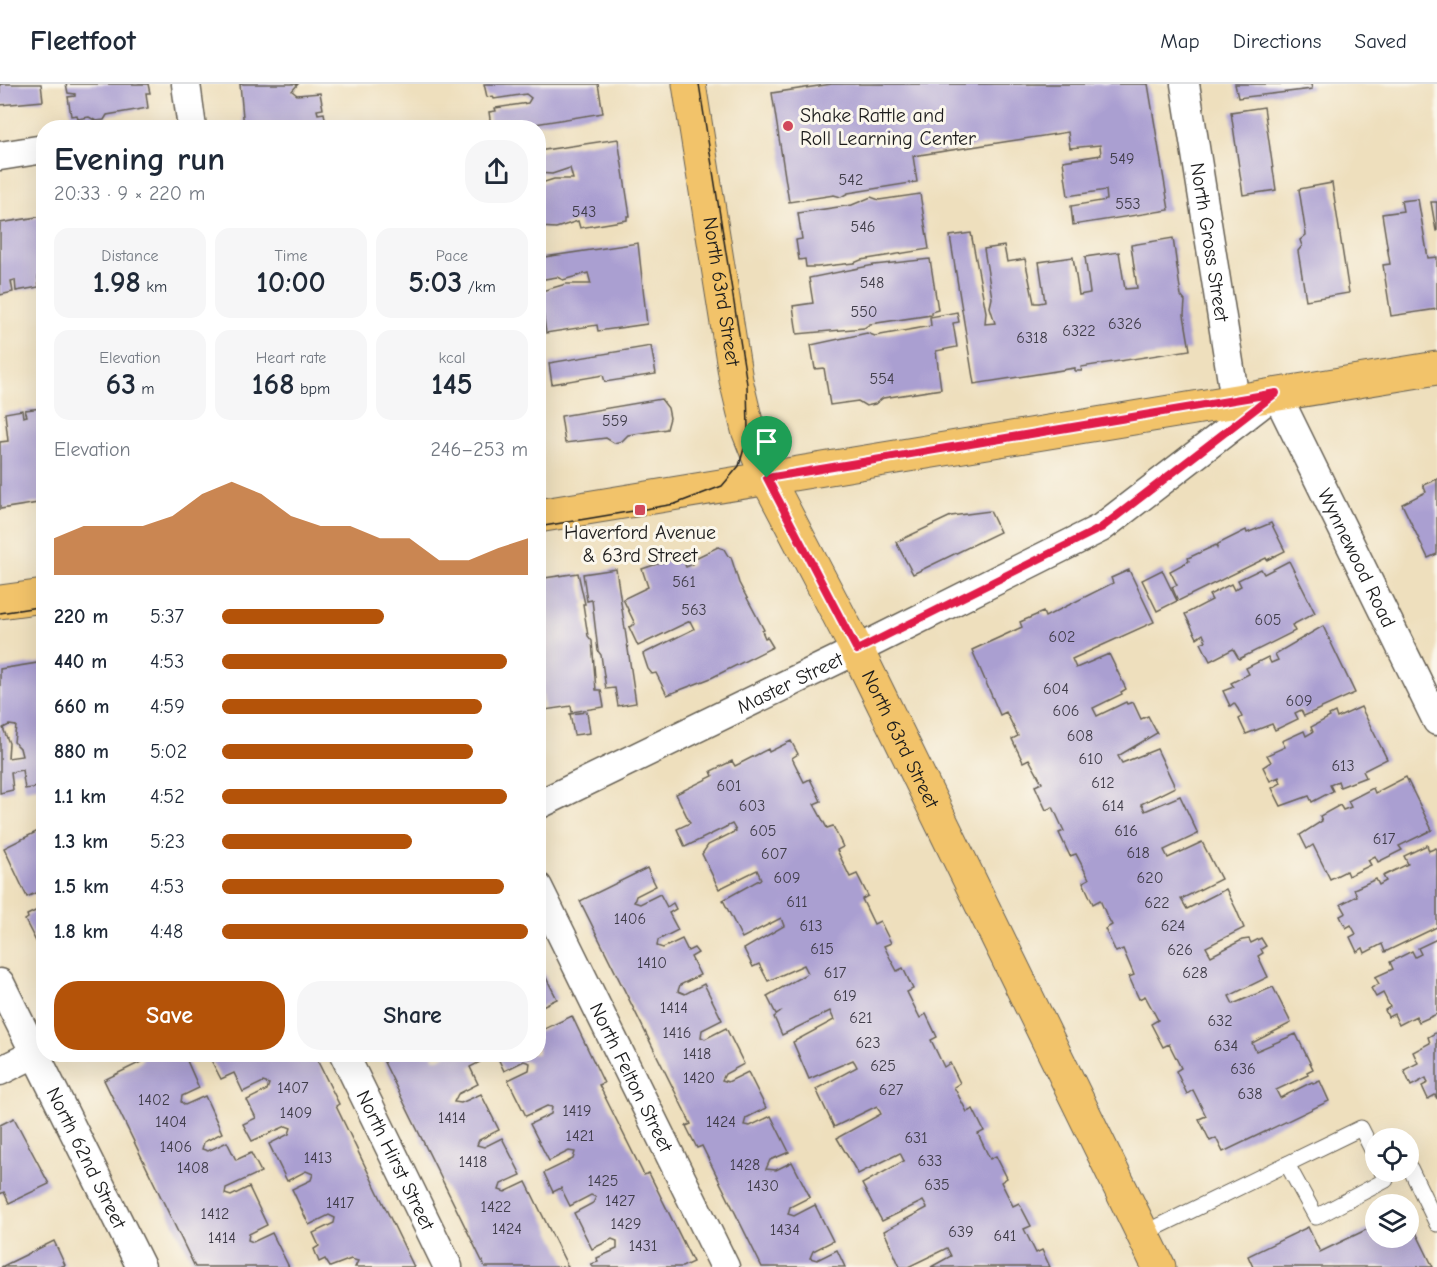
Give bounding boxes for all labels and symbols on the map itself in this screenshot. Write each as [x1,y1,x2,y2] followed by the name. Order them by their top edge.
[800,104,976,150] place label: Shake Rattle and Roll Learning Center
[781,119,795,133] marker: Shake Rattle and Roll Learning Center
[1110,150,1134,168] house number: 549
[1186,161,1234,325] street label: North Gross Street
[839,171,863,189] house number: 542
[1115,195,1141,213] house number: 553
[572,203,596,221] house number: 543
[698,215,745,369] street label: North 63rd Street
[850,218,876,236] house number: 546
[860,274,884,292] house number: 548
[850,303,878,321] house number: 550
[1108,315,1142,333] house number: 6326
[1062,322,1096,340] house number: 6322
[1016,329,1048,347] house number: 6318
[869,370,895,388] house number: 554
[602,412,628,430] house number: 559
[741,416,792,478] pin
[1313,485,1400,631] street label: Wynnewood Road
[633,503,647,517] marker: Haverford Avenue & 63rd Street
[564,521,716,567] place label: Haverford Avenue & 63rd Street
[672,573,696,591] house number: 561
[681,601,707,619] house number: 563
[1254,611,1282,629] house number: 605
[1049,628,1075,646] house number: 602
[733,647,848,719] street label: Master Street
[857,667,944,813] street label: North 63rd Street
[1043,680,1069,698] house number: 604
[1286,692,1312,710] house number: 609
[1052,702,1080,720] house number: 606
[1067,727,1093,745] house number: 608
[1079,750,1103,768] house number: 610
[1331,757,1355,775] house number: 613
[1091,774,1115,792] house number: 612
[717,777,741,795] house number: 601
[739,797,765,815] house number: 603
[1102,797,1124,815] house number: 614
[749,822,777,840] house number: 605
[1114,822,1138,840] house number: 616
[1373,830,1396,848] house number: 617
[1126,844,1150,862] house number: 618
[761,845,787,863] house number: 607
[774,869,800,887] house number: 609
[1137,869,1163,887] house number: 620
[786,893,808,911] house number: 611
[1144,894,1170,912] house number: 622
[614,910,646,928] house number: 1406
[799,917,823,935] house number: 613
[1161,917,1185,935] house number: 624
[810,940,834,958] house number: 615
[1167,941,1193,959] house number: 626
[637,954,667,972] house number: 1410
[824,964,847,982] house number: 617
[1182,964,1208,982] house number: 628
[833,987,857,1005] house number: 619
[585,999,678,1157] street label: North Felton Street
[660,999,688,1017] house number: 1414
[849,1009,873,1027] house number: 621
[1207,1012,1233,1030] house number: 632
[662,1024,692,1042] house number: 1416
[855,1034,881,1052] house number: 623
[1214,1037,1238,1055] house number: 634
[683,1045,711,1063] house number: 1418
[870,1057,896,1075] house number: 625
[1230,1060,1256,1078] house number: 636
[683,1069,715,1087] house number: 1420
[277,1079,309,1097] house number: 1407
[879,1081,904,1099] house number: 627
[42,1083,132,1233] street label: North 62nd Street
[1237,1085,1263,1103] house number: 638
[351,1087,440,1235] street label: North Hirst Street
[138,1091,170,1109] house number: 1402
[563,1102,591,1120] house number: 1419
[280,1104,312,1122] house number: 1409
[438,1109,466,1127] house number: 1414
[155,1113,187,1131] house number: 1404
[706,1113,736,1131] house number: 1424
[566,1127,594,1145] house number: 1421
[904,1129,928,1147] house number: 631
[160,1138,192,1156] house number: 1406
[304,1149,332,1167] house number: 1413
[918,1152,942,1170] house number: 633
[459,1153,487,1171] house number: 1418
[730,1156,760,1174] house number: 1428
[177,1159,209,1177] house number: 1408
[587,1172,619,1190] house number: 1425
[924,1176,950,1194] house number: 635
[747,1177,779,1195] house number: 1430
[605,1192,635,1210] house number: 1427
[326,1194,354,1212] house number: 1417
[481,1198,511,1216] house number: 1422
[201,1205,229,1223] house number: 1412
[611,1215,641,1233] house number: 1429
[492,1220,522,1238] house number: 1424
[770,1221,800,1239] house number: 1434
[948,1223,974,1241] house number: 639
[994,1227,1016,1245] house number: 641
[208,1229,236,1247] house number: 1414
[629,1237,657,1255] house number: 1431

